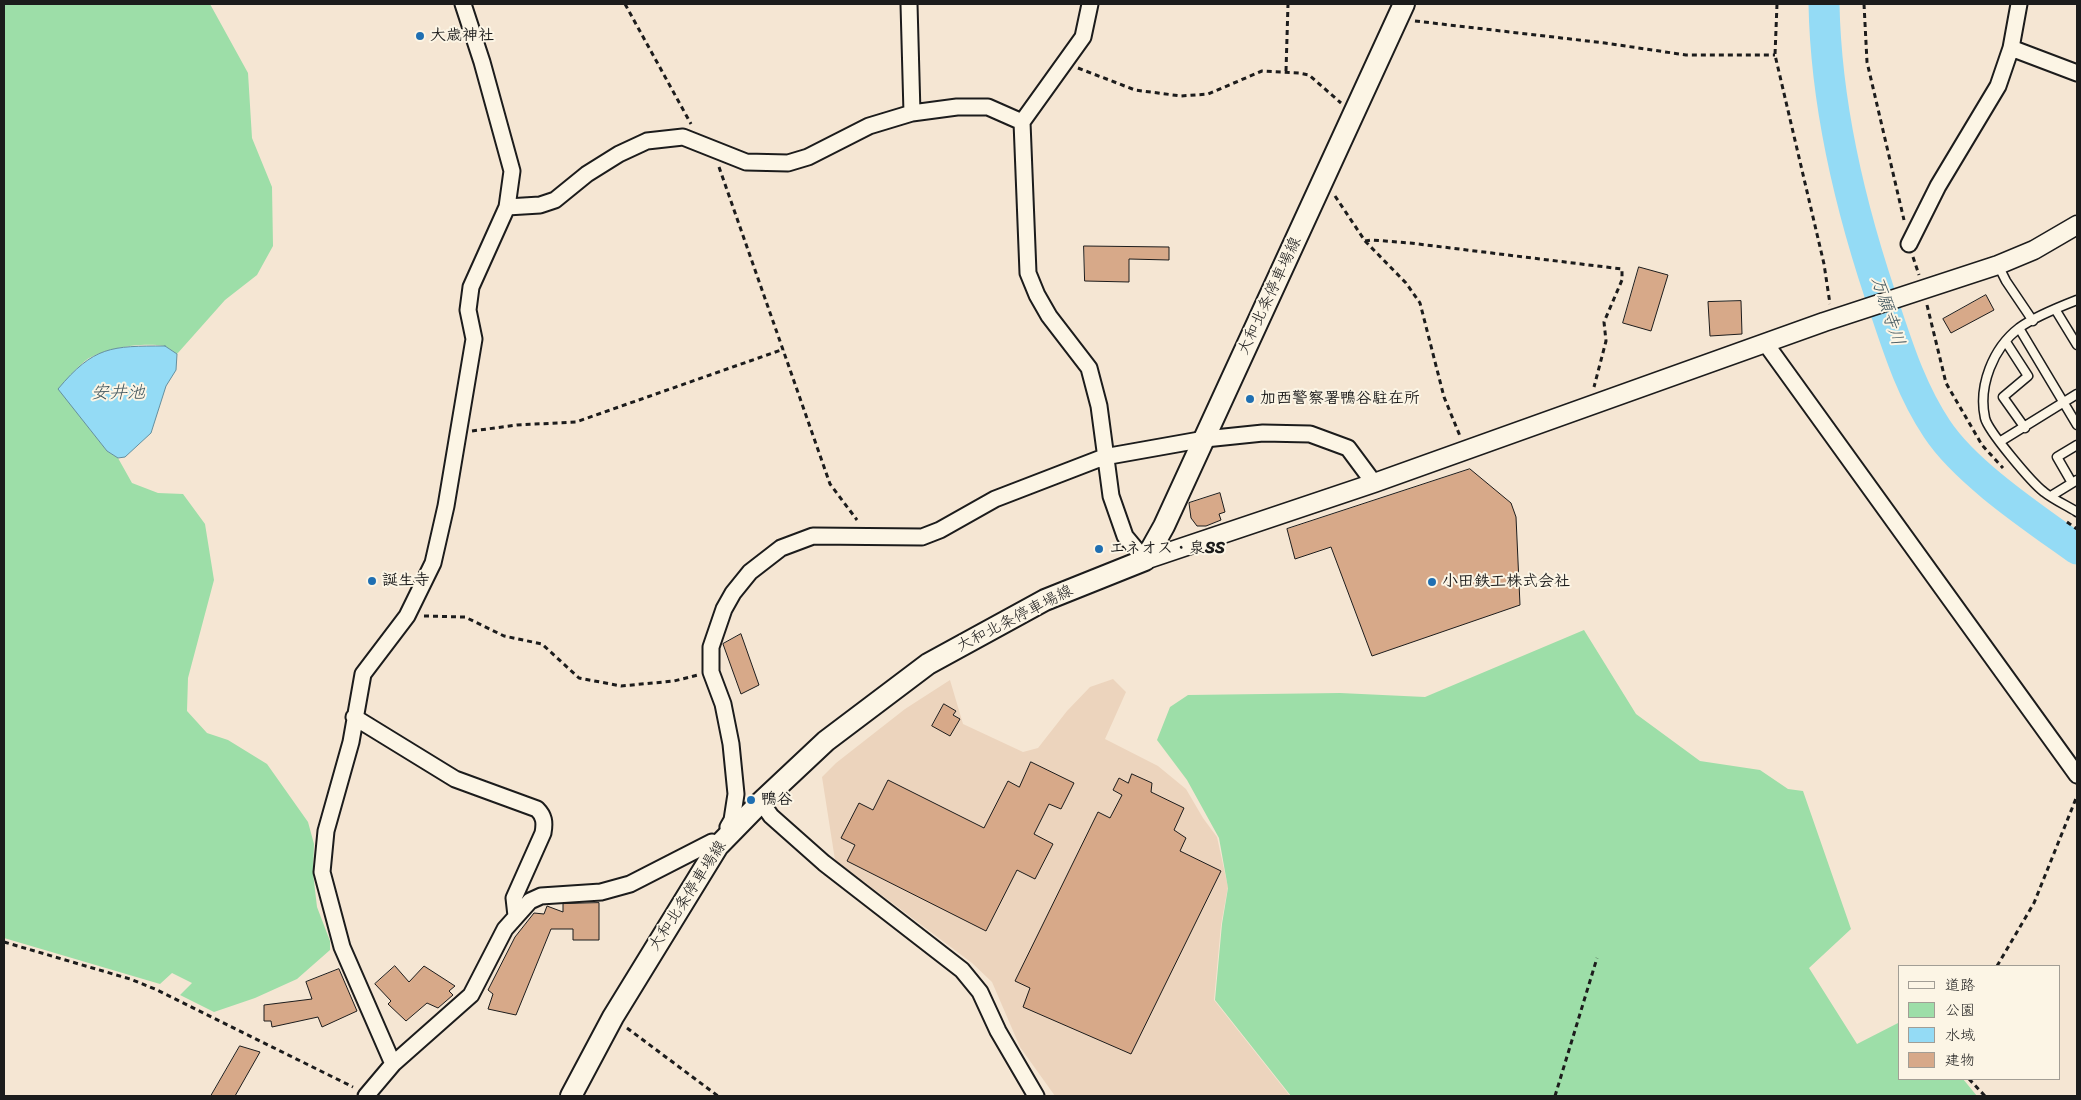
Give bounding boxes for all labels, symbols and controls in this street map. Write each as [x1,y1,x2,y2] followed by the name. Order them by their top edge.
[430,26,494,46] place label: 大歳神社
[414,30,426,42] marker: 大歳神社
[1234,234,1306,358] street label: 大和北条停車場線
[1866,273,1908,349] water label: 万願寺川
[91,382,145,404] water label: 安井池
[1260,389,1420,409] place label: 加西警察署鴨谷駐在所
[1244,393,1256,405] marker: 加西警察署鴨谷駐在所
[1109,539,1225,559] place label: エネオス・泉SS
[1093,543,1105,555] marker: エネオス・泉SS
[382,571,430,591] place label: 誕生寺
[1442,572,1570,592] place label: 小田鉄工株式会社
[366,575,378,587] marker: 誕生寺
[1426,576,1438,588] marker: 小田鉄工株式会社
[954,581,1076,657] street label: 大和北条停車場線
[761,790,793,810] place label: 鴨谷
[745,794,757,806] marker: 鴨谷
[645,837,731,955] street label: 大和北条停車場線
[1898,965,2061,1080] legend
[1945,972,1975,998] text: 道路
[1945,997,1975,1023] text: 公園
[1945,1022,1975,1048] text: 水域
[1945,1047,1975,1073] text: 建物

